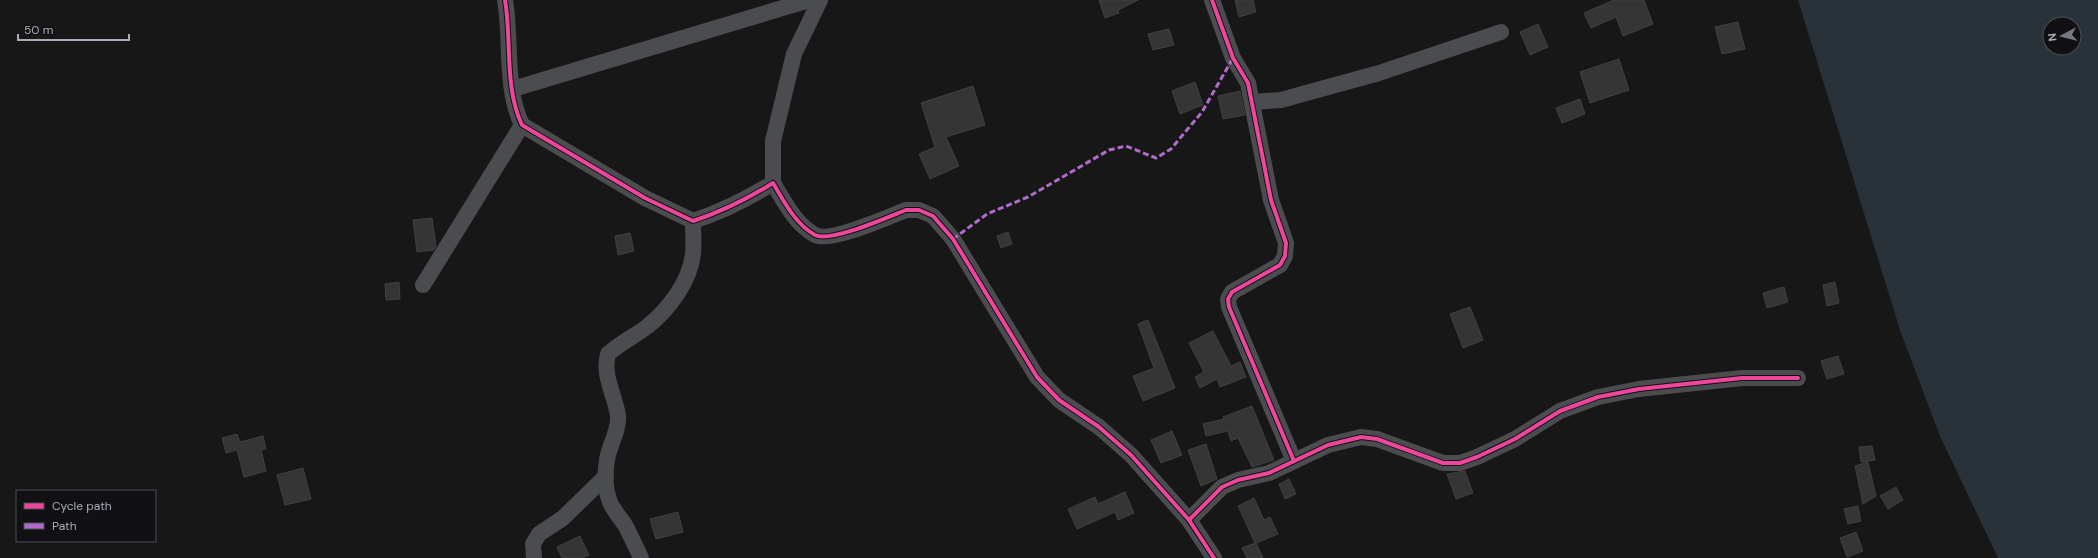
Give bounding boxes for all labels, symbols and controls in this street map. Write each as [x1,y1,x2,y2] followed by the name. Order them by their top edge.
[18,16,129,42] scale bar
[2042,16,2082,56] north arrow
[24,22,53,38] text: 50 m
[2045,32,2060,42] text: N
[16,490,156,542] legend
[52,498,112,514] text: Cycle path
[52,518,77,534] text: Path

